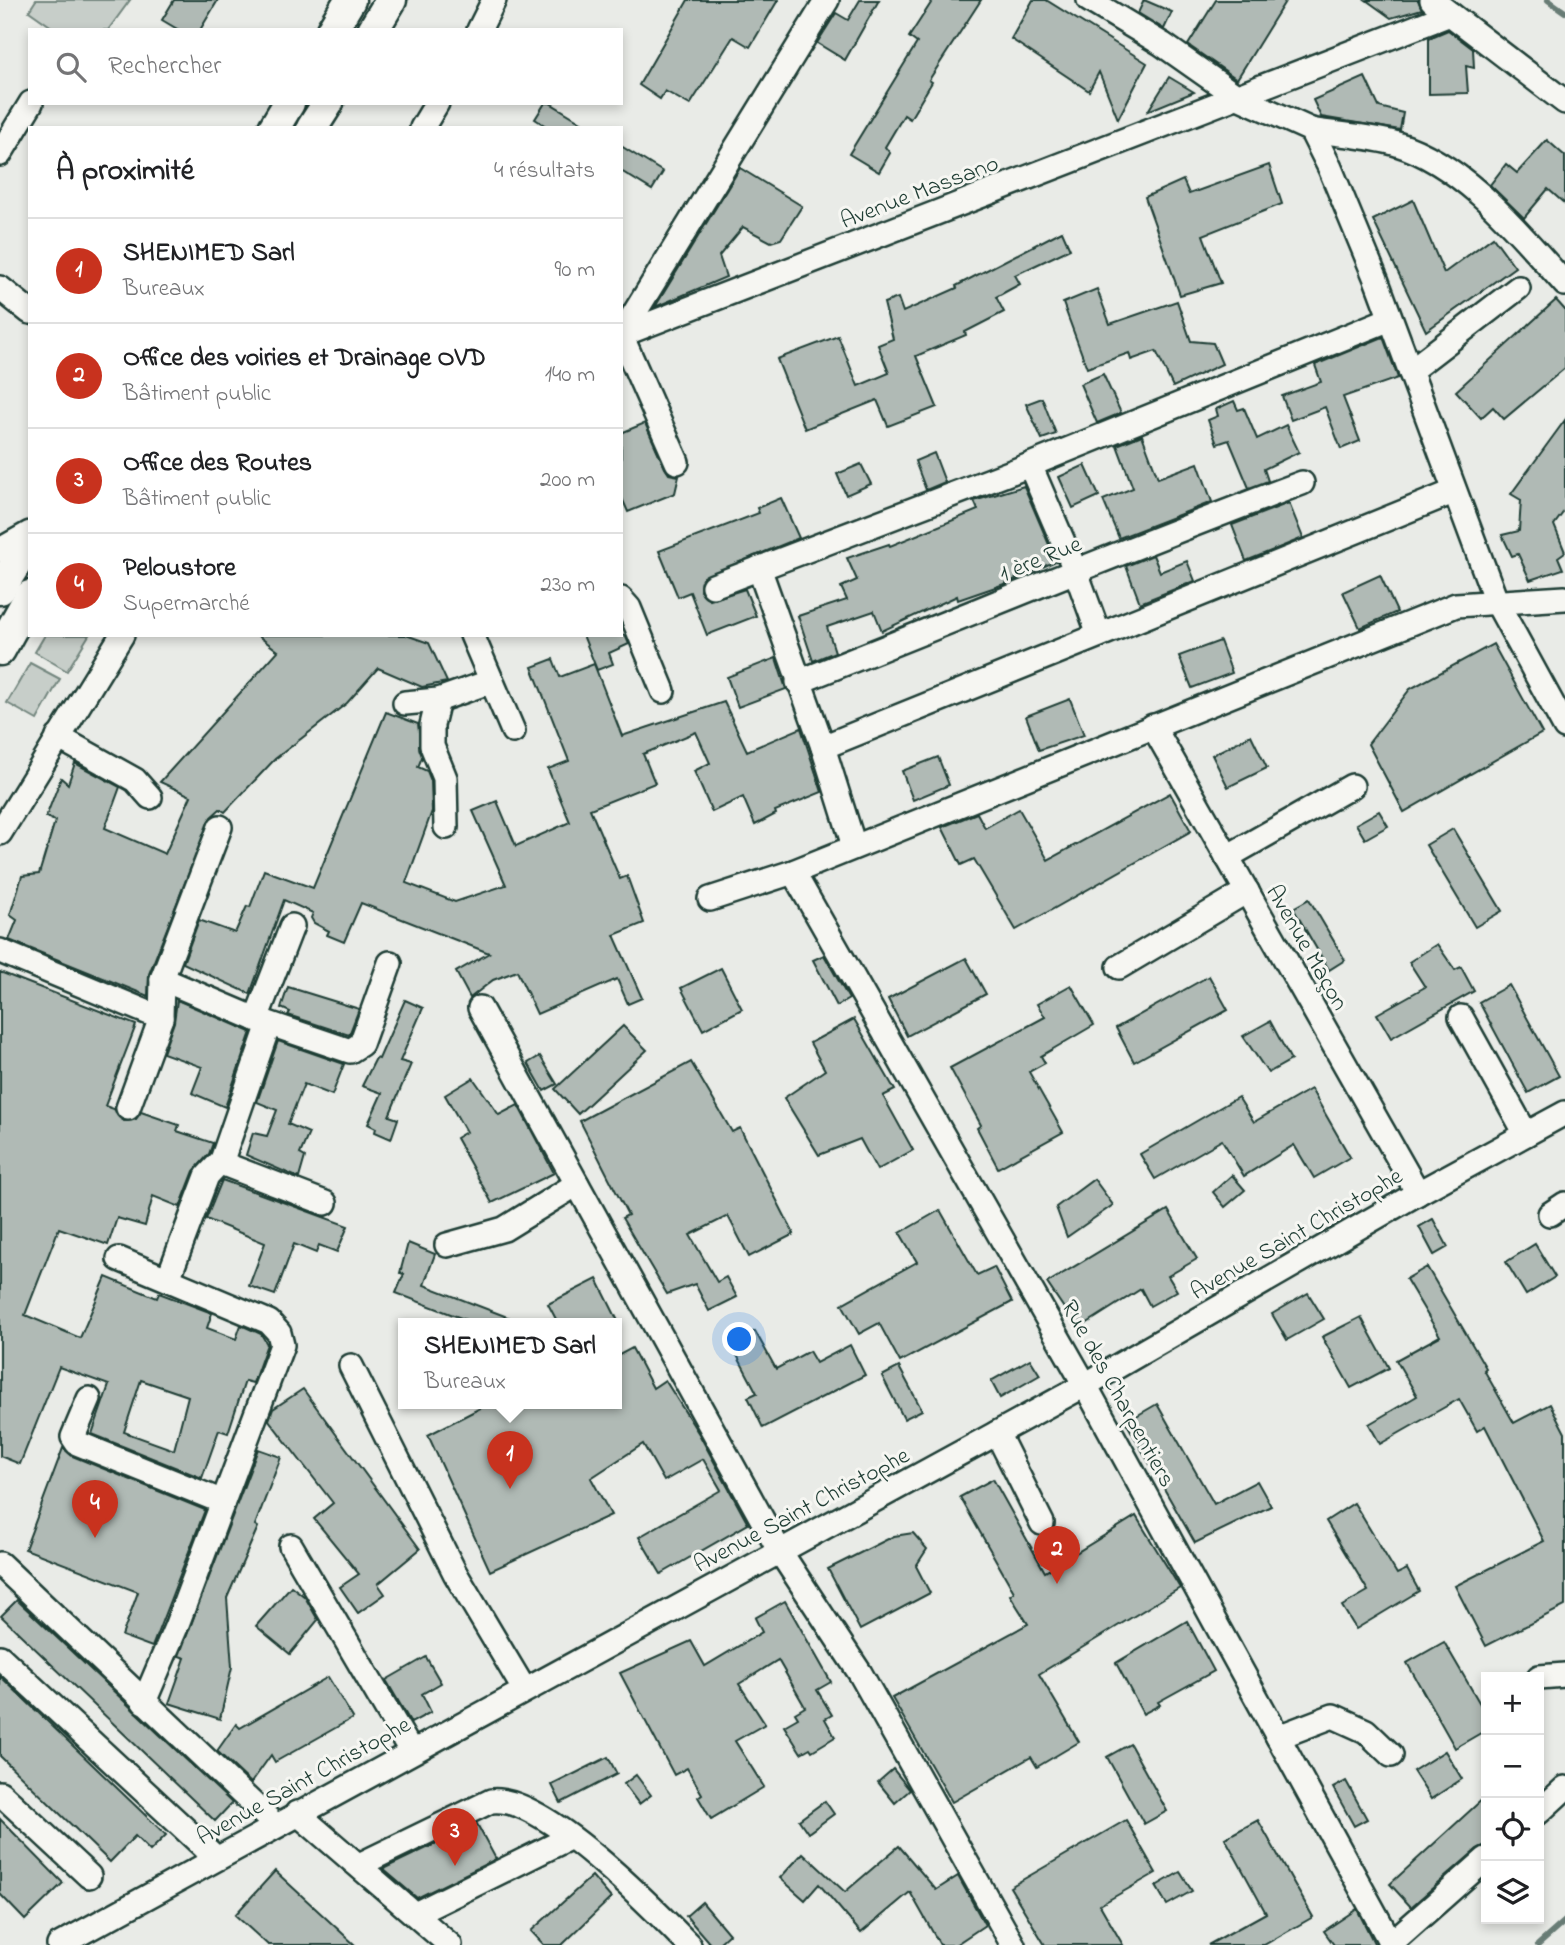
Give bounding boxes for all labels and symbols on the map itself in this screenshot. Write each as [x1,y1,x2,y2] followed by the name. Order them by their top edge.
[836,147,1004,240] street label: Avenue Massano
[994,528,1088,593] street label: 1 ère Rue
[1256,879,1356,1018] street label: Avenue Maçon
[1185,1160,1410,1310] street label: Avenue Saint Christophe
[1051,1294,1183,1494] street label: Rue des Charpentiers
[722,1322,756,1356] your location
[487,1431,533,1489] pin: 1
[688,1439,917,1583] street label: Avenue Saint Christophe
[72,1480,118,1538] pin: 4
[1034,1526,1080,1584] pin: 2
[191,1709,418,1856] street label: Avenue Saint Christophe
[432,1808,478,1866] pin: 3

